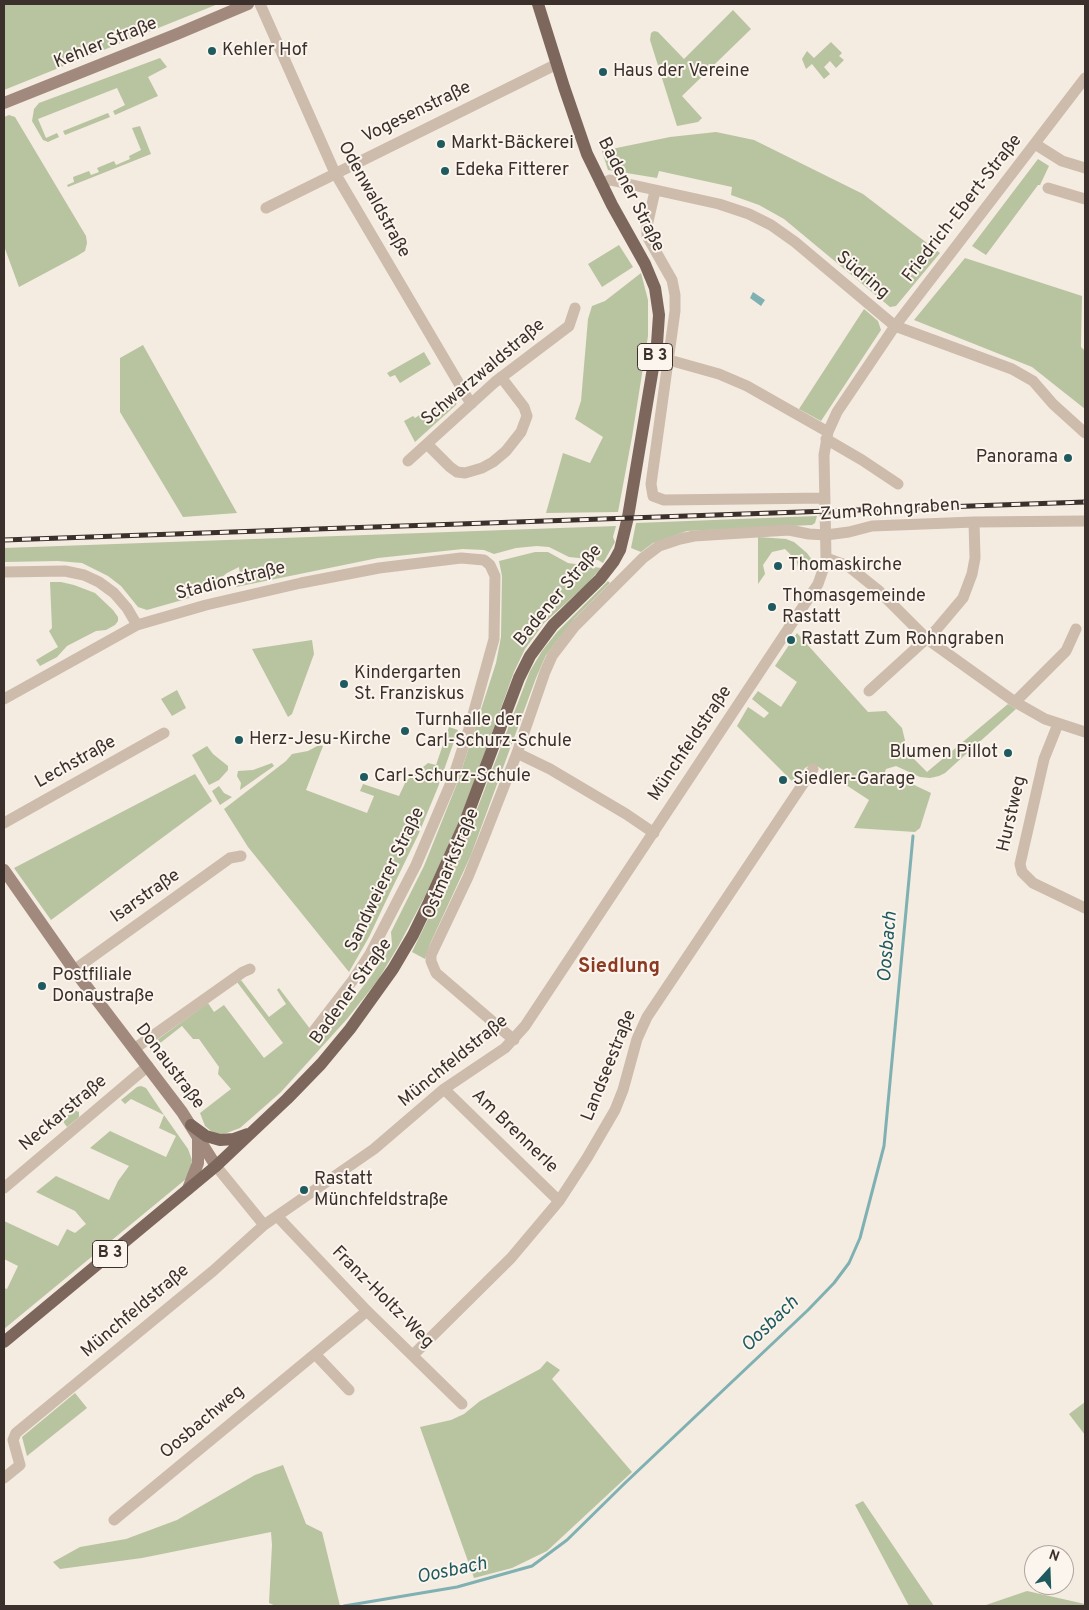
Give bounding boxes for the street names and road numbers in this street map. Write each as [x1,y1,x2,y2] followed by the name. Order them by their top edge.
[51,13,161,75] street label: Kehler Straße
[359,77,475,149] street label: Vogesenstraße
[899,131,1027,287] street label: Friedrich-Ebert-Straße
[592,134,668,256] street label: Badener Straße
[332,138,414,262] street label: Odenwaldstraße
[831,247,893,305] street label: Südring
[418,315,550,431] street label: Schwarzwaldstraße
[638,344,672,371] road number: B 3
[819,495,961,527] street label: Zum Rohngraben
[510,541,608,651] street label: Badener Straße
[174,558,288,606] street label: Stadionstraße
[645,682,737,806] street label: Münchfeldstraße
[32,732,120,794] street label: Lechstraße
[994,774,1032,854] street label: Hurstweg
[342,804,430,956] street label: Sandweierer Straße
[419,805,485,923] street label: Ostmarkstraße
[107,865,185,929] street label: Isarstraße
[306,935,398,1049] street label: Badener Straße
[578,1007,642,1125] street label: Landseestraße
[395,1011,513,1113] street label: Münchfeldstraße
[130,1020,208,1114] street label: Donaustraße
[16,1071,112,1157] street label: Neckarstraße
[466,1085,562,1179] street label: Am Brennerle
[92,1240,128,1268] road number: B 3
[326,1242,438,1354] street label: Franz-Holtz-Weg
[78,1261,194,1363] street label: Münchfeldstraße
[157,1382,249,1464] street label: Oosbachweg

